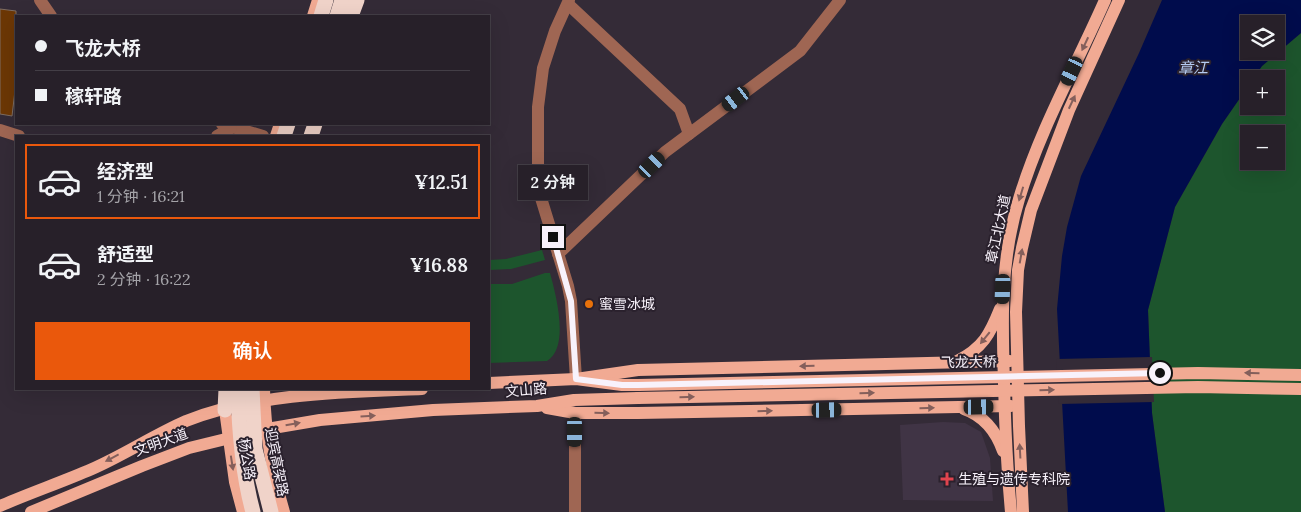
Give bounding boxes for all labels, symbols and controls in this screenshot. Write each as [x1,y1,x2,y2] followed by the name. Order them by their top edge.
[1240,15,1285,170] map controls
[1240,15,1285,60] button: layers
[65,36,141,60] text: 飞龙大桥
[1080,37,1088,51] one-way arrow
[1058,54,1085,88] car
[1178,58,1210,77] water label: 章江
[1240,70,1285,115] button: +
[65,84,122,108] text: 稼轩路
[719,84,752,114] car
[1069,95,1077,109] one-way arrow
[1240,125,1285,170] button: −
[635,149,668,181] car
[37,159,82,204] icon: car
[97,159,154,183] text: 经济型
[518,164,588,200] callout: 2 分钟
[415,170,468,194] text: ¥12.51
[531,172,575,192] text: 2 分钟
[97,186,185,206] text: 1 分钟 · 16:21
[1016,186,1024,201] one-way arrow
[982,193,1014,265] street label: 章江北大道
[542,226,564,248] route end
[37,242,82,287] icon: car
[97,242,154,266] text: 舒适型
[1017,248,1025,264] one-way arrow
[410,253,468,277] text: ¥16.88
[97,269,190,289] text: 2 分钟 · 16:22
[994,274,1011,304] car
[599,295,655,313] place label: 蜜雪冰城
[583,298,595,310] marker: 蜜雪冰城
[35,322,470,380] button: 确认
[980,332,991,345] one-way arrow
[941,353,997,371] street label: 飞龙大桥
[799,362,815,370] one-way arrow
[1149,362,1171,384] route start
[1244,369,1260,377] one-way arrow
[504,379,548,401] street label: 文山路
[1039,386,1055,394] one-way arrow
[859,389,875,397] one-way arrow
[679,393,695,401] one-way arrow
[963,399,994,415] car
[811,402,842,418] car
[920,404,936,412] one-way arrow
[757,407,773,415] one-way arrow
[595,409,611,417] one-way arrow
[360,412,376,420] one-way arrow
[567,417,582,447] car
[286,420,302,428] one-way arrow
[132,424,190,460] street label: 文明大道
[261,426,293,498] street label: 迎宾高架路
[234,437,260,481] street label: 杨公路
[1016,443,1024,459] one-way arrow
[105,454,120,462] one-way arrow
[228,456,236,472] one-way arrow
[958,470,1070,488] place label: 生殖与遗传专科院
[940,472,954,486] marker: 生殖与遗传专科院

